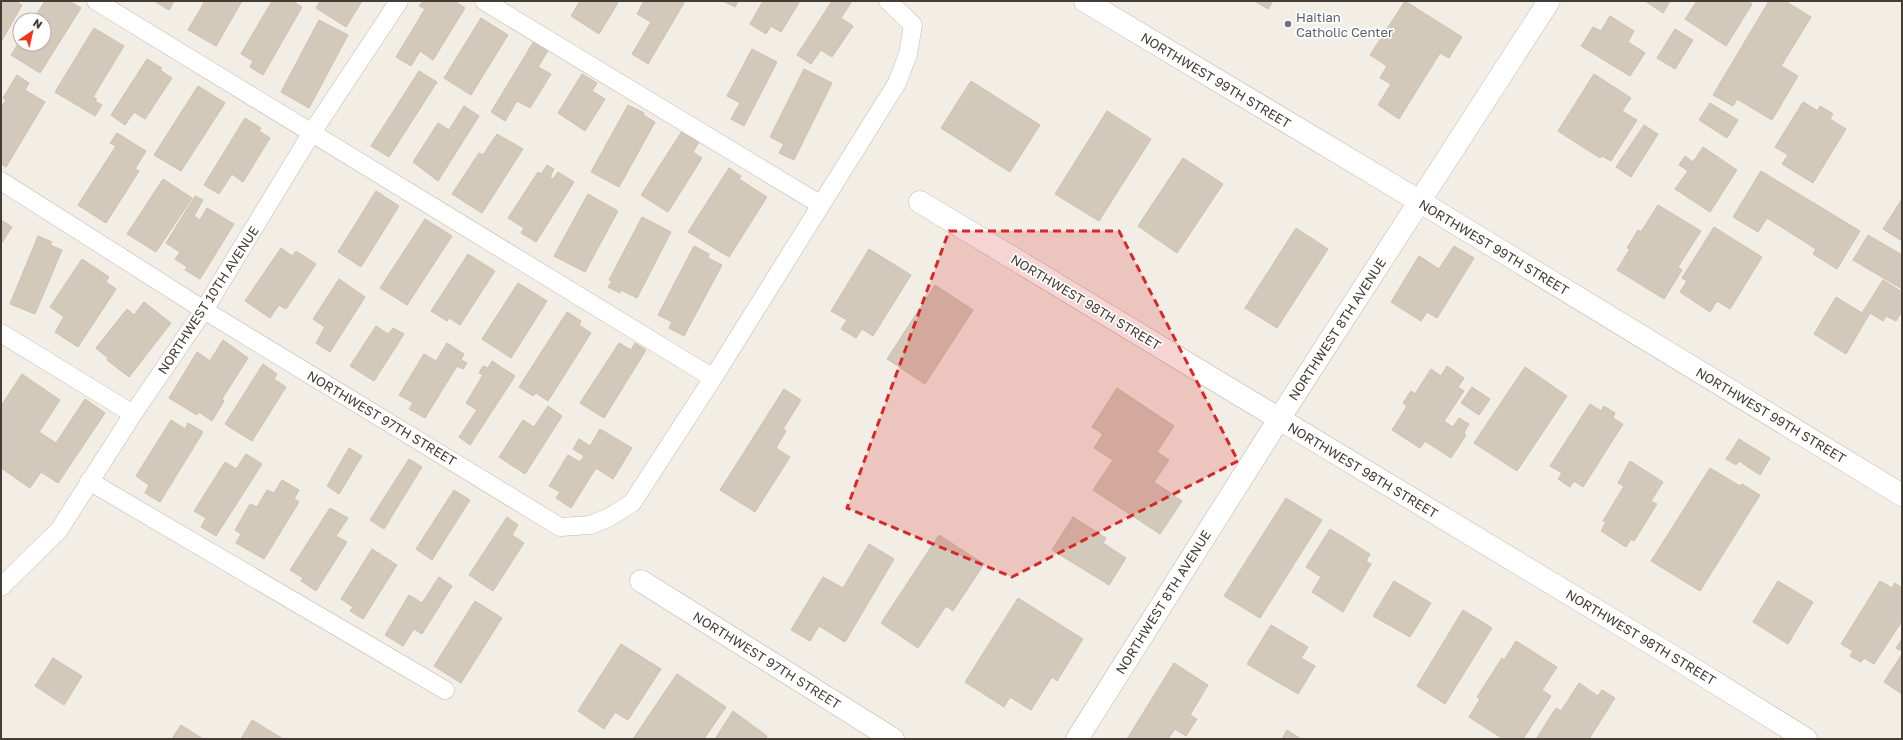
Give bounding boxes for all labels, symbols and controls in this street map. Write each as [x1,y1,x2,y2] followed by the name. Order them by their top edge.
[1296,9,1393,40] place label: Haitian Catholic Center
[12,12,52,52] north arrow
[31,16,45,31] text: N
[1283,19,1293,29] marker: Haitian Catholic Center
[1138,29,1294,131] street label: NORTHWEST 99TH STREET
[1416,196,1572,298] street label: NORTHWEST 99TH STREET
[154,223,262,377] street label: NORTHWEST 10TH AVENUE
[1008,251,1164,353] street label: NORTHWEST 98TH STREET
[1285,255,1389,403] street label: NORTHWEST 8TH AVENUE
[1693,364,1849,466] street label: NORTHWEST 99TH STREET
[305,367,459,469] street label: NORTHWEST 97TH STREET
[1285,419,1441,521] street label: NORTHWEST 98TH STREET
[1112,527,1214,677] street label: NORTHWEST 8TH AVENUE
[1563,586,1719,688] street label: NORTHWEST 98TH STREET
[690,608,844,712] street label: NORTHWEST 97TH STREET

